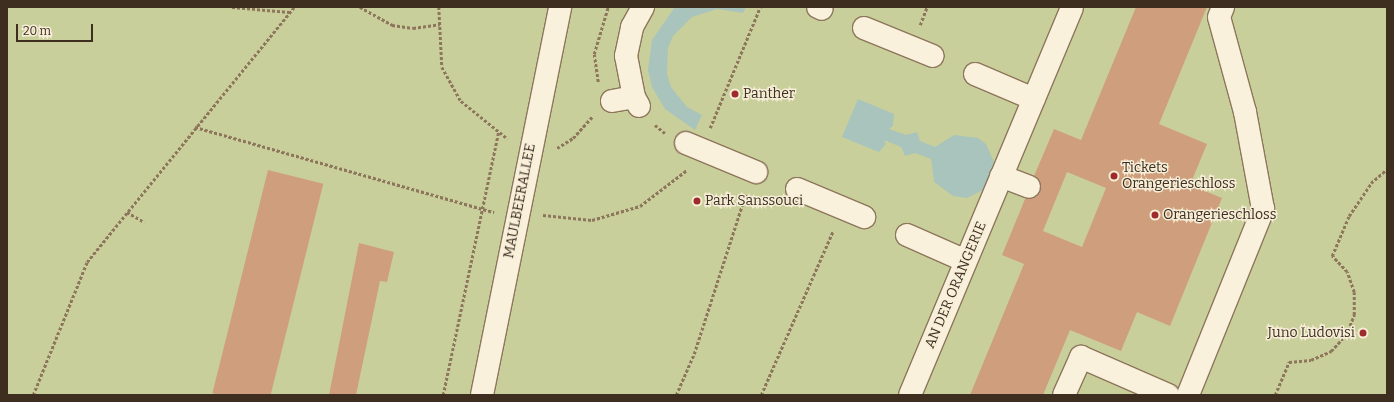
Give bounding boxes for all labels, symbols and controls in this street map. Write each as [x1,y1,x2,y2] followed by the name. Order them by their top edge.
[18,16,95,42] scale bar
[23,24,51,38] text: 20 m
[743,86,795,102] place label: Panther
[730,89,740,99] marker: Panther
[501,142,539,260] street label: MAULBEERALLEE
[1122,160,1235,192] place label: Tickets Orangerieschloss
[1109,171,1119,181] marker: Tickets Orangerieschloss
[705,193,803,209] place label: Park Sanssouci
[692,196,702,206] marker: Park Sanssouci
[1163,207,1276,223] place label: Orangerieschloss
[1150,210,1160,220] marker: Orangerieschloss
[922,219,990,351] street label: AN DER ORANGERIE
[1268,325,1355,341] place label: Juno Ludovisi
[1358,328,1368,338] marker: Juno Ludovisi

